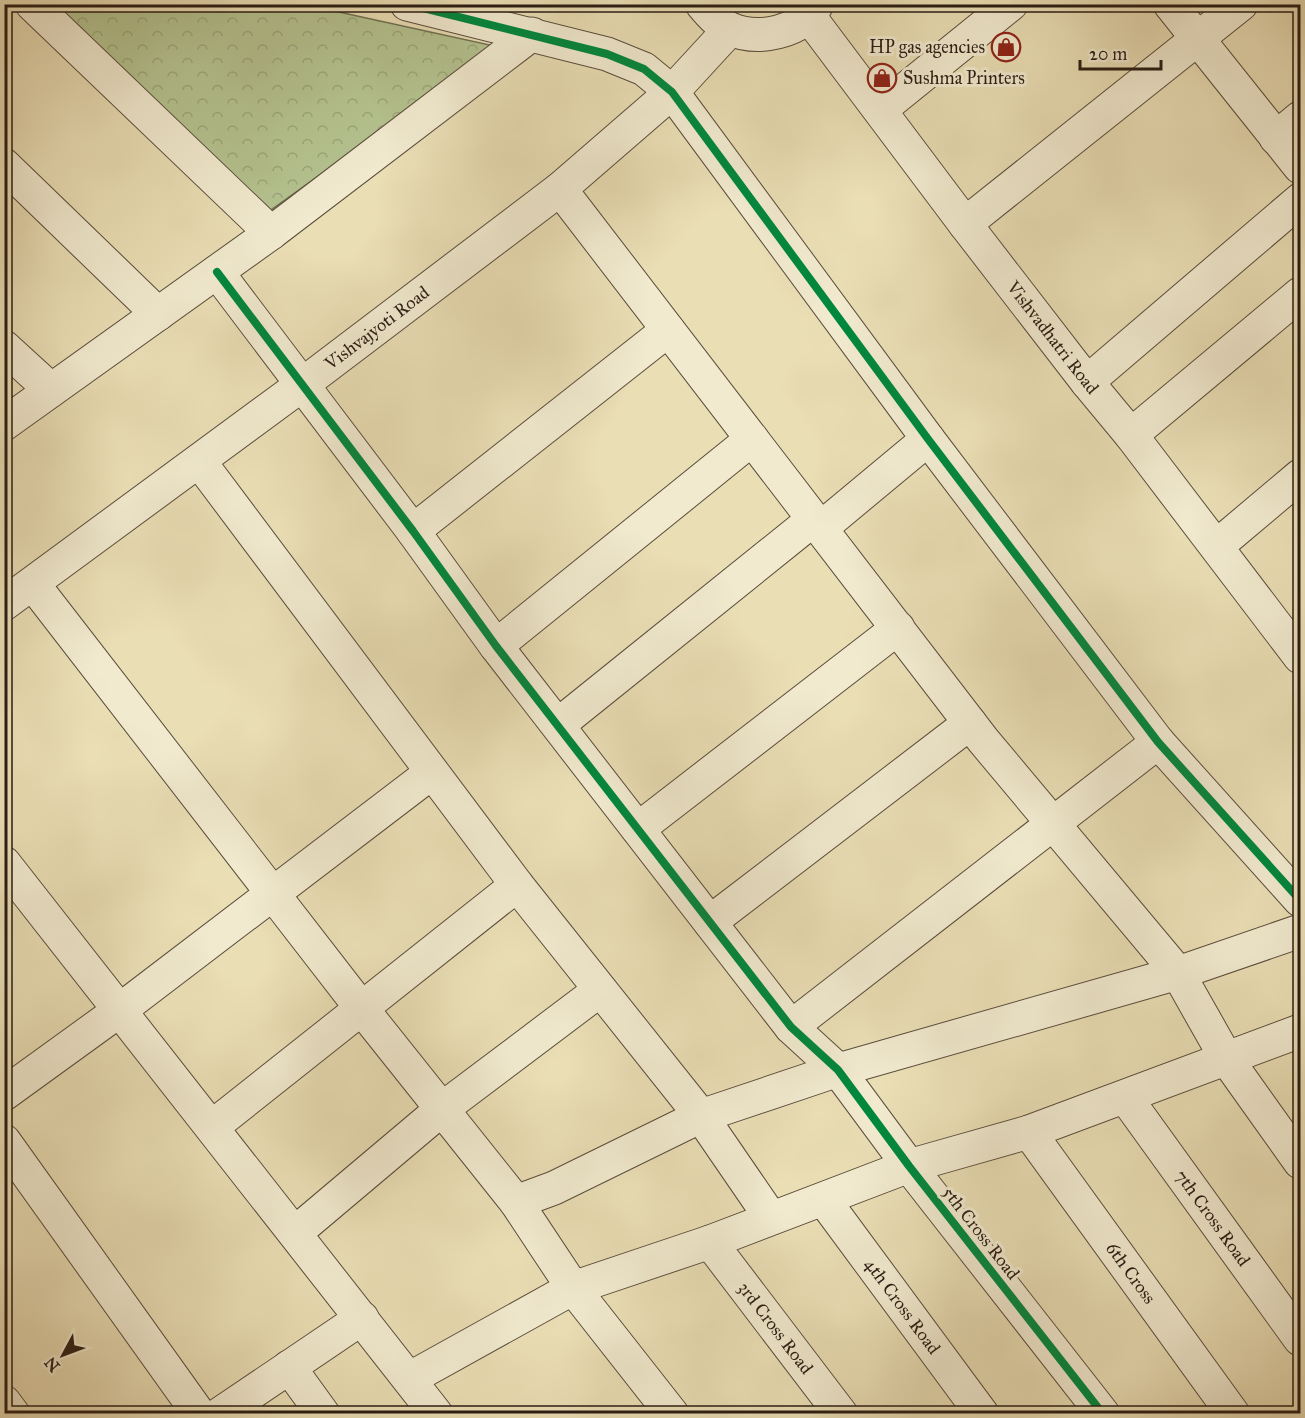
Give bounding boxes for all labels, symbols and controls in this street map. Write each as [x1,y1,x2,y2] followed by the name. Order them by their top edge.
[990,31,1022,63] shop icon: HP gas agencies
[1080,33,1161,71] scale bar
[869,36,985,59] place label: HP gas agencies
[1089,43,1127,65] text: 20 m
[866,62,898,94] shop icon: Sushma Printers
[903,67,1025,89] place label: Sushma Printers
[1002,276,1103,399] street label: Vishvadhatri Road
[320,281,434,375] street label: Vishvajyoti Road
[1171,1166,1255,1270] street label: 7th Cross Road
[938,1182,1024,1284] street label: 5th Cross Road
[1101,1238,1161,1308] street label: 6th Cross
[860,1254,945,1359] street label: 4th Cross Road
[733,1277,818,1378] street label: 3rd Cross Road
[33,1325,93,1385] north arrow
[40,1353,64,1376] text: N

